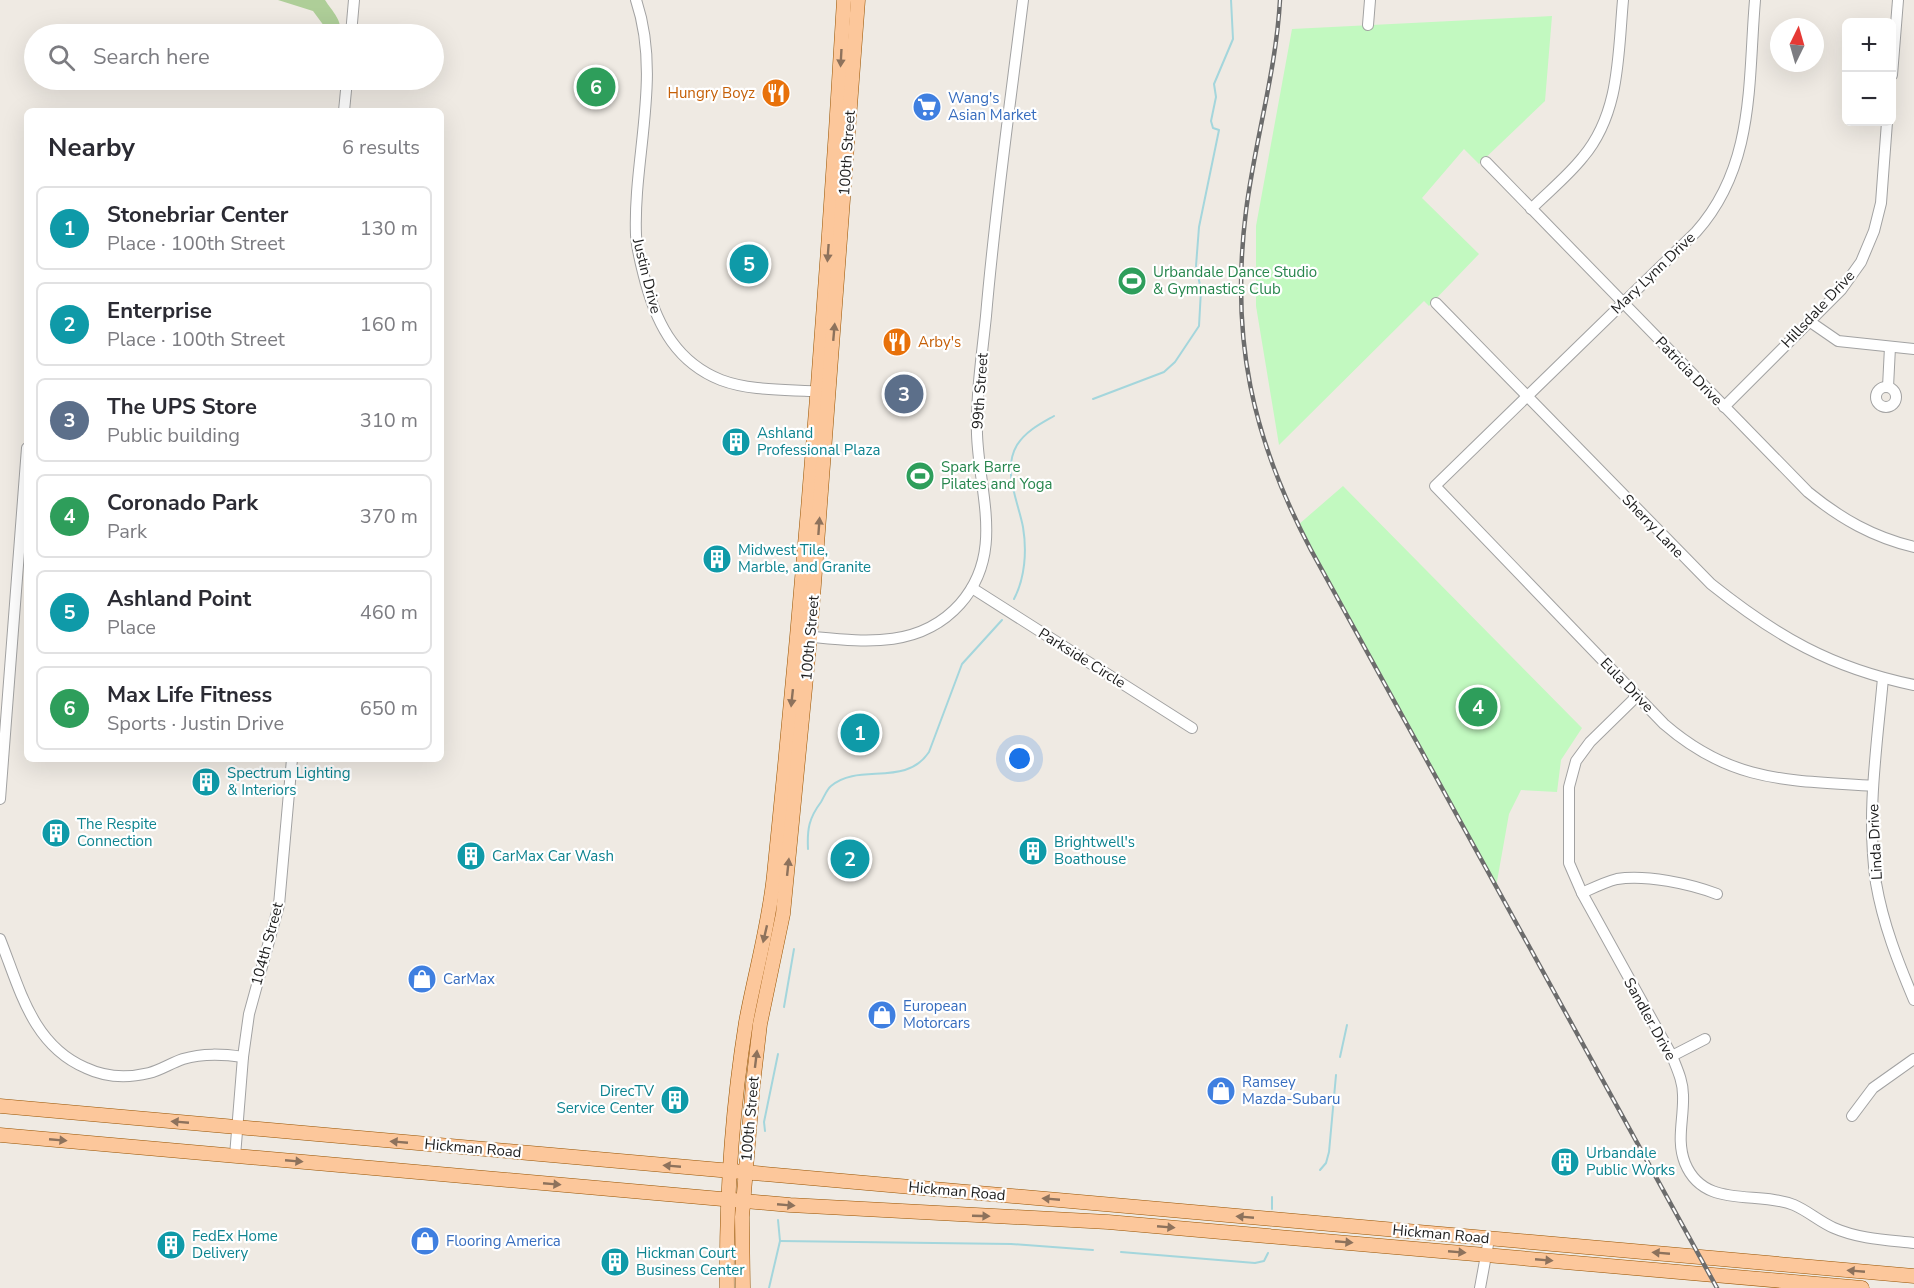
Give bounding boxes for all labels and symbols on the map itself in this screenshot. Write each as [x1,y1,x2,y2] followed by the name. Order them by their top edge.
[1770,18,1824,72] north arrow
[836,49,845,68] one-way arrow
[576,64,616,110] pin: 6
[760,77,792,109] restaurant icon: Hungry Boyz
[668,83,755,103] place label: Hungry Boyz
[948,88,1037,125] place label: Wang's Asian Market
[911,91,943,123] supermarket icon: Wang's Asian Market
[834,109,860,196] street label: 100th Street
[1607,228,1699,318] street label: Mary Lynn Drive
[628,235,666,316] street label: Justin Drive
[730,242,768,286] pin: 5
[823,243,832,262] one-way arrow
[1153,262,1317,299] place label: Urbandale Dance Studio & Gymnastics Club
[1116,265,1148,297] sports icon: Urbandale Dance Studio & Gymnastics Club
[1777,266,1859,352] street label: Hillsdale Drive
[829,322,839,341] one-way arrow
[881,326,913,358] restaurant icon: Arby's
[918,332,961,352] place label: Arby's
[1651,332,1727,410] street label: Patricia Drive
[967,351,993,430] street label: 99th Street
[884,372,924,416] pin: 3
[757,423,880,460] place label: Ashland Professional Plaza
[720,426,752,458] building icon: Ashland Professional Plaza
[941,457,1053,494] place label: Spark Barre Pilates and Yoga
[904,460,936,492] sports icon: Spark Barre Pilates and Yoga
[1618,490,1688,562] street label: Sherry Lane
[814,516,824,535] one-way arrow
[738,540,871,577] place label: Midwest Tile, Marble, and Granite
[701,543,733,575] building icon: Midwest Tile, Marble, and Granite
[796,594,824,681] street label: 100th Street
[1035,623,1129,693] street label: Parkside Circle
[1596,653,1658,717] street label: Eula Drive
[1458,684,1498,730] pin: 4
[787,689,797,708] one-way arrow
[840,710,880,756] pin: 1
[1005,744,1034,773] your location
[227,763,351,800] place label: Spectrum Lighting & Interiors
[190,766,222,798] building icon: Spectrum Lighting & Interiors
[1863,803,1887,881] street label: Linda Drive
[77,814,157,851] place label: The Respite Connection
[40,817,72,849] building icon: The Respite Connection
[1054,832,1135,869] place label: Brightwell's Boathouse
[1017,835,1049,867] building icon: Brightwell's Boathouse
[830,836,870,882] pin: 2
[455,840,487,872] building icon: CarMax Car Wash
[492,846,614,866] place label: CarMax Car Wash
[783,857,793,876] one-way arrow
[246,899,288,988] street label: 104th Street
[760,925,770,943] one-way arrow
[406,963,438,995] shop icon: CarMax
[443,969,495,989] place label: CarMax
[1619,974,1681,1064] street label: Sandler Drive
[903,996,970,1033] place label: European Motorcars
[866,999,898,1031] shop icon: European Motorcars
[751,1049,761,1068] one-way arrow
[1242,1072,1340,1109] place label: Ramsey Mazda-Subaru
[736,1075,764,1162] street label: 100th Street
[1205,1075,1237,1107] shop icon: Ramsey Mazda-Subaru
[557,1081,655,1118] place label: DirecTV Service Center
[659,1084,691,1116] building icon: DirecTV Service Center
[170,1118,189,1127] one-way arrow
[424,1134,522,1162] street label: Hickman Road
[49,1135,68,1145] one-way arrow
[389,1137,408,1147] one-way arrow
[1586,1143,1675,1180] place label: Urbandale Public Works
[1549,1146,1581,1178] building icon: Urbandale Public Works
[284,1156,303,1166] one-way arrow
[663,1161,682,1171] one-way arrow
[908,1177,1006,1205] street label: Hickman Road
[543,1179,562,1189] one-way arrow
[1042,1195,1061,1204] one-way arrow
[777,1200,796,1210] one-way arrow
[971,1211,990,1220] one-way arrow
[1235,1212,1254,1221] one-way arrow
[1392,1220,1490,1248] street label: Hickman Road
[1157,1222,1176,1232] one-way arrow
[409,1225,441,1257] shop icon: Flooring America
[192,1226,278,1263] place label: FedEx Home Delivery
[155,1229,187,1261] building icon: FedEx Home Delivery
[446,1231,561,1251] place label: Flooring America
[1334,1237,1353,1247] one-way arrow
[636,1243,745,1280] place label: Hickman Court Business Center
[599,1246,631,1278] building icon: Hickman Court Business Center
[1448,1247,1467,1257] one-way arrow
[1652,1249,1671,1258] one-way arrow
[1535,1255,1554,1265] one-way arrow
[1846,1266,1865,1275] one-way arrow

